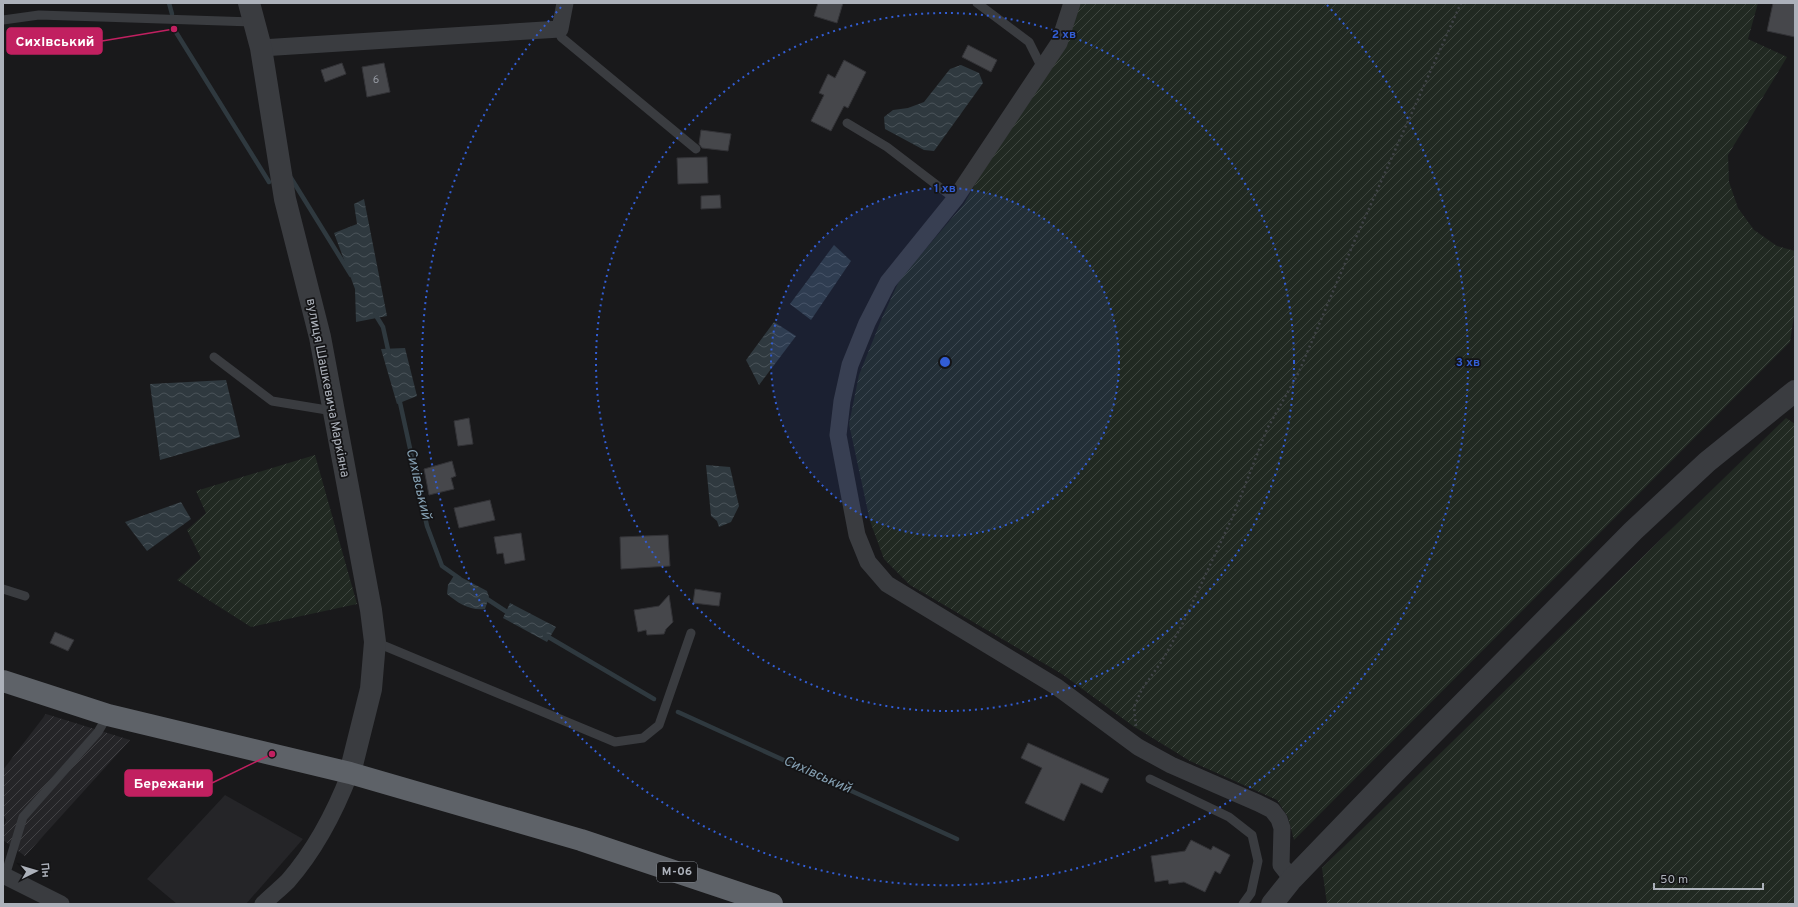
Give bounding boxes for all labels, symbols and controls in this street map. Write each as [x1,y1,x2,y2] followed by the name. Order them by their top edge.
[1052,27,1076,43] text: 2 хв
[7,28,102,54] callout: Сихівський
[16,34,94,51] text: Сихівський
[373,73,379,87] house number: 6
[934,181,956,197] text: 1 хв
[302,297,352,479] street label: вулиця Шашкевича Маркіяна
[938,355,952,369] centre of rings
[1456,355,1480,371] text: 3 хв
[402,447,435,522] water label: Сихівський
[780,752,854,798] water label: Сихівський
[125,770,212,796] callout: Бережани
[134,776,204,793] text: Бережани
[16,851,56,891] north arrow
[37,862,53,878] text: Пн
[657,862,697,882] road number: М-06
[1654,865,1763,891] scale bar
[1660,872,1688,888] text: 50 m

